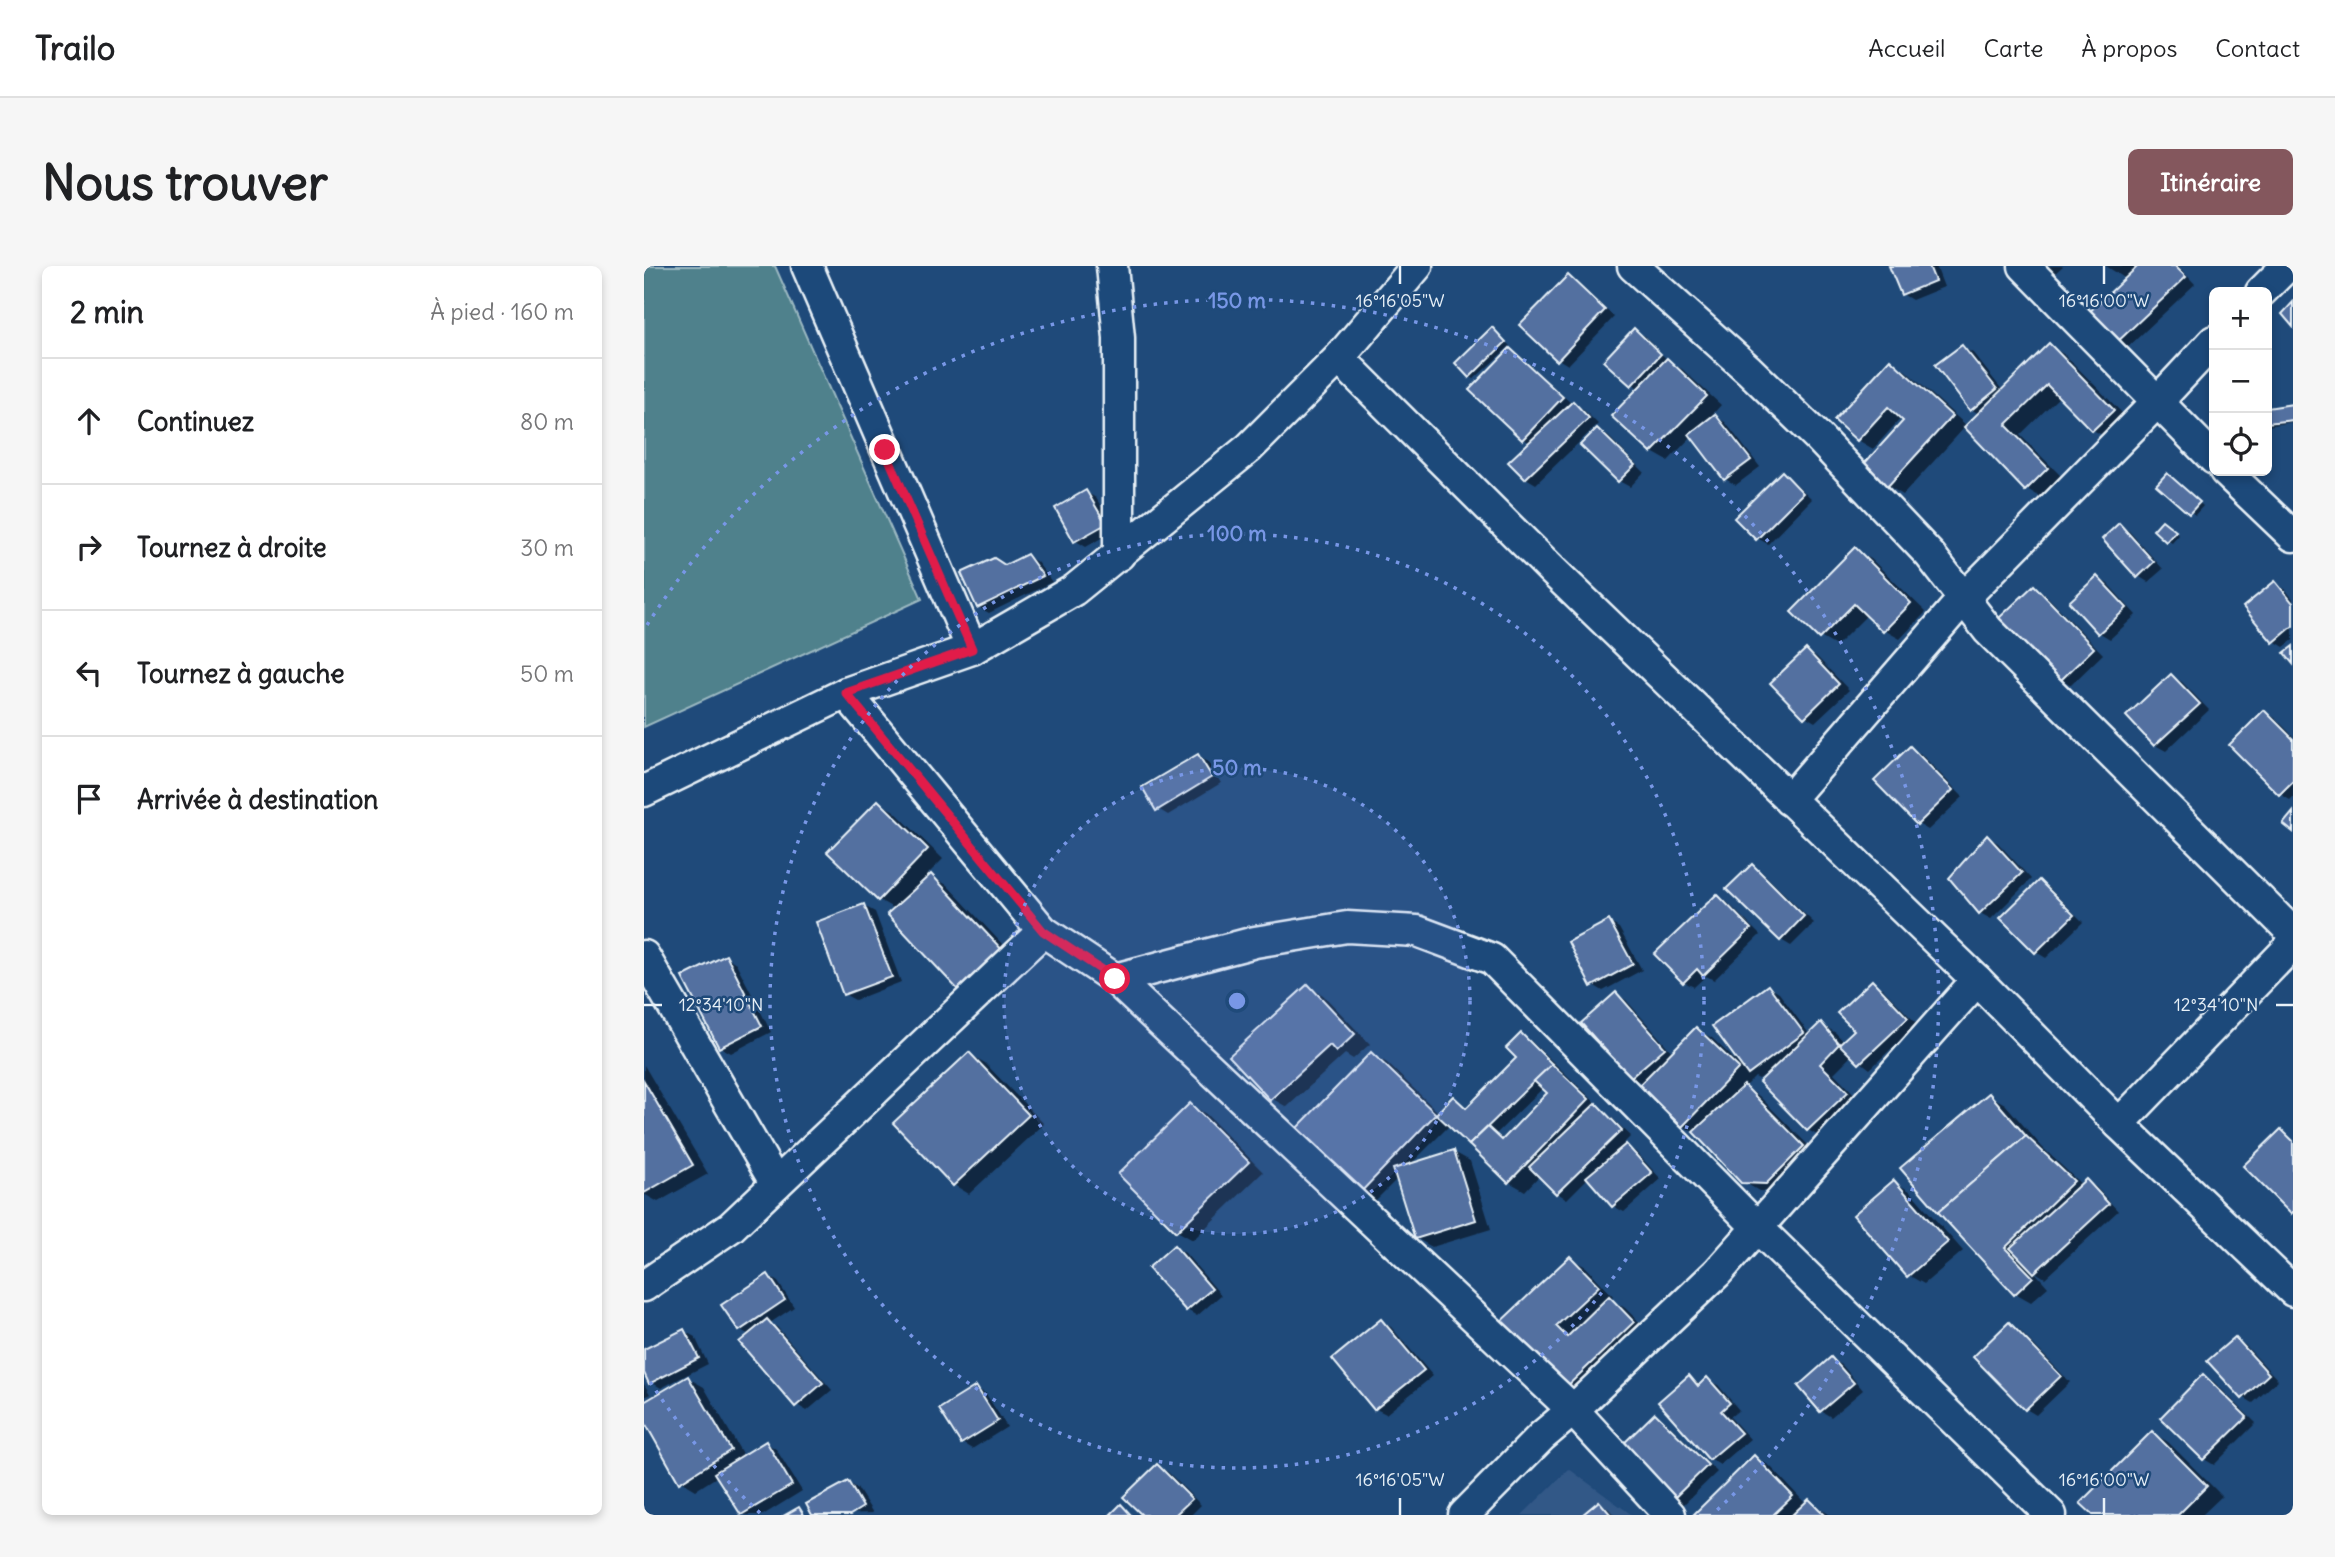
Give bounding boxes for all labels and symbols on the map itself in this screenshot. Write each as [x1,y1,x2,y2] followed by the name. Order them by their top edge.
[1208,287,1266,314] text: 150 m
[1355,289,1445,312] text: 16°16'05"W
[2059,289,2149,312] text: 16°16'00"W
[869,434,900,465] route end
[1207,520,1267,547] text: 100 m
[1212,754,1262,781] text: 50 m
[1099,963,1130,994] route start
[1225,989,1249,1013] centre of rings
[679,993,763,1016] text: 12°34'10"N
[2174,993,2258,1016] text: 12°34'10"N
[1355,1468,1445,1491] text: 16°16'05"W
[2059,1468,2149,1491] text: 16°16'00"W

